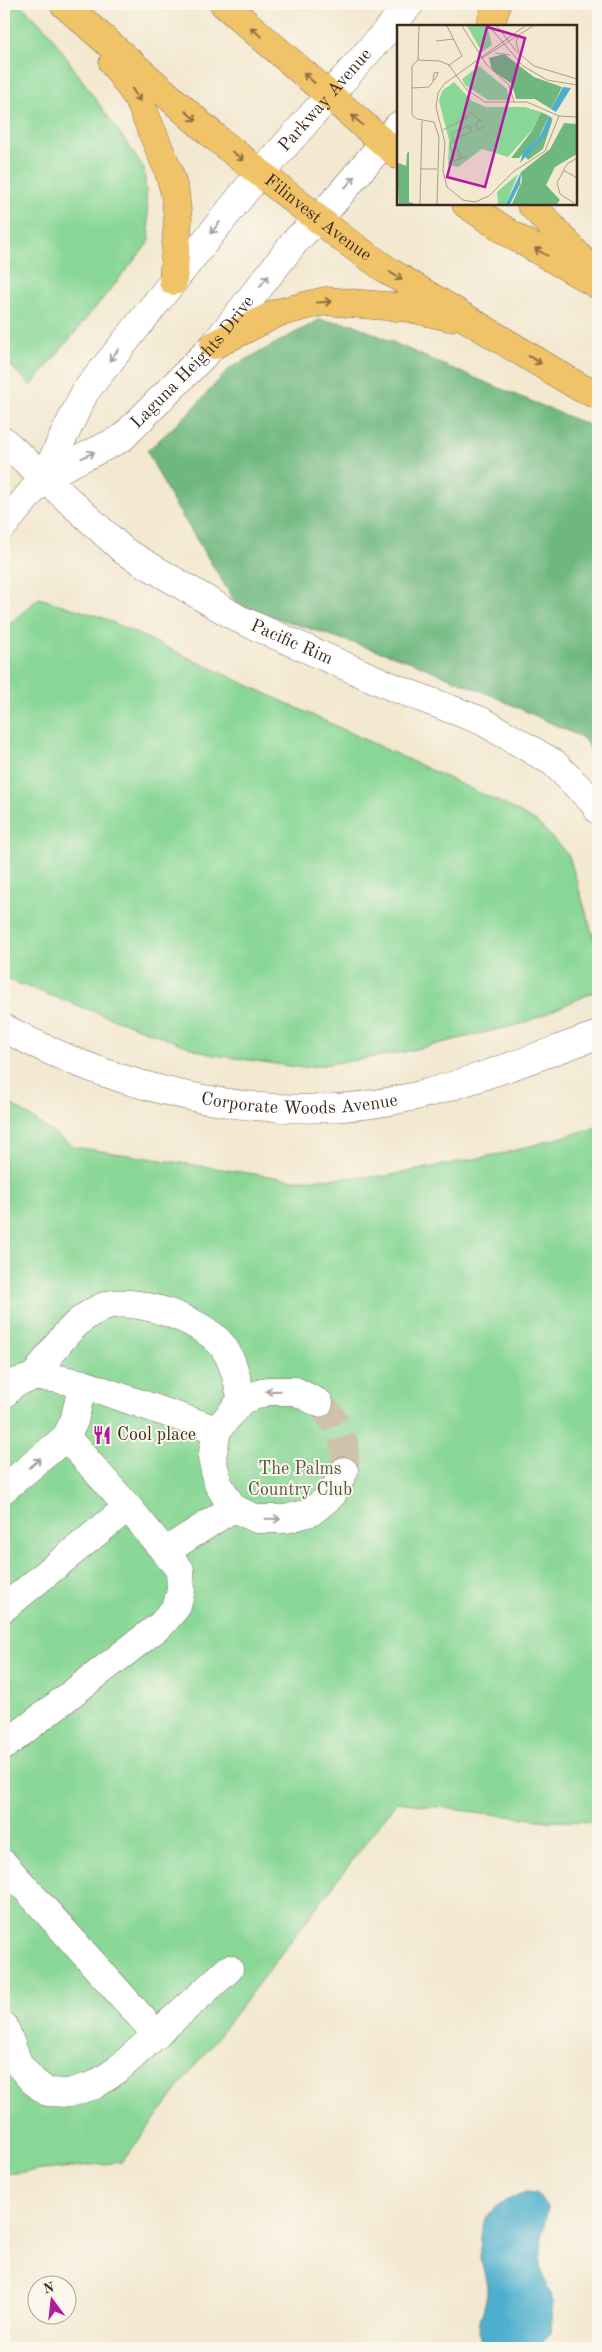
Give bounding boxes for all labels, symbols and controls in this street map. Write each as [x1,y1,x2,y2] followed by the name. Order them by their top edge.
[397,25,577,205] inset map
[250,26,263,38] one-way arrow
[275,45,375,155] street label: Parkway Avenue
[303,73,316,84] one-way arrow
[131,88,141,102] one-way arrow
[184,110,197,122] one-way arrow
[350,114,363,125] one-way arrow
[232,150,245,161] one-way arrow
[261,171,375,265] street label: Filinvest Avenue
[345,175,356,188] one-way arrow
[210,221,221,234] one-way arrow
[534,246,548,256] one-way arrow
[388,271,402,281] one-way arrow
[258,275,269,288] one-way arrow
[128,292,258,432] street label: Laguna Heights Drive
[316,298,332,307] one-way arrow
[108,348,119,361] one-way arrow
[528,356,542,366] one-way arrow
[80,450,95,459] one-way arrow
[248,616,335,668] street label: Pacific Rim
[200,1090,399,1118] street label: Corporate Woods Avenue
[266,1387,282,1396] one-way arrow
[91,1424,113,1446] restaurant icon: Cool place
[117,1426,196,1444] place label: Cool place
[28,1457,41,1469] one-way arrow
[248,1460,352,1499] park label: The Palms Country Club
[264,1514,281,1524] one-way arrow
[28,2274,78,2324] north arrow
[42,2280,56,2297] text: N

